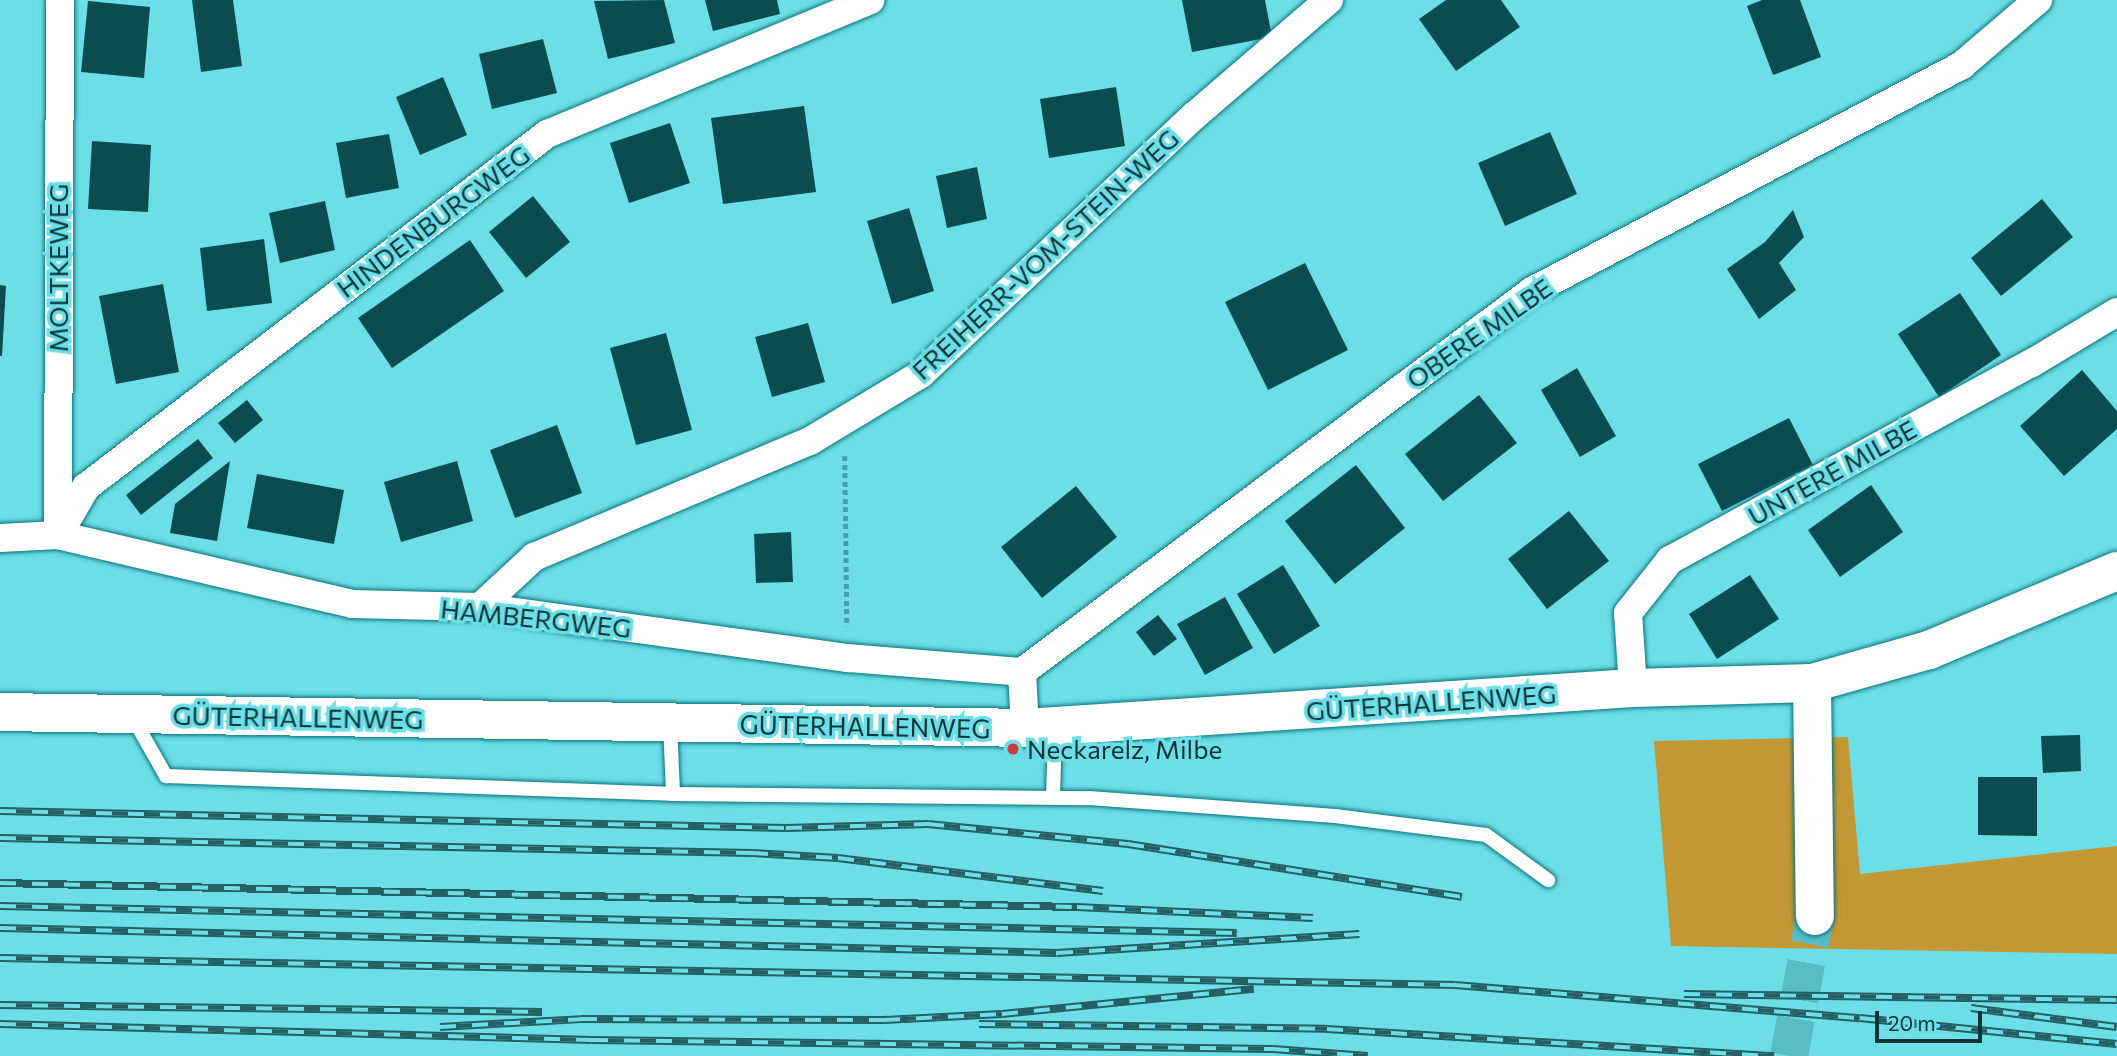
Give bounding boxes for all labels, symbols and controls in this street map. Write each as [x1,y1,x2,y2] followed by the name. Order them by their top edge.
[905,122,1185,386] street label: FREIHERR-VOM-STEIN-WEG
[330,138,536,304] street label: HINDENBURGWEG
[42,184,74,352] street label: MOLTKEWEG
[1400,271,1558,395] street label: OBERE MILBE
[1742,413,1922,531] street label: UNTERE MILBE
[439,592,633,644] street label: HAMBERGWEG
[1305,678,1557,726] street label: GÜTERHALLENWEG
[172,699,424,735] street label: GÜTERHALLENWEG
[739,708,991,744] street label: GÜTERHALLENWEG
[1027,733,1222,765] place label: Neckarelz, Milbe
[1005,741,1021,757] marker: Neckarelz, Milbe
[1879,996,1986,1040] scale bar
[1888,1010,1936,1035] text: 20 m

